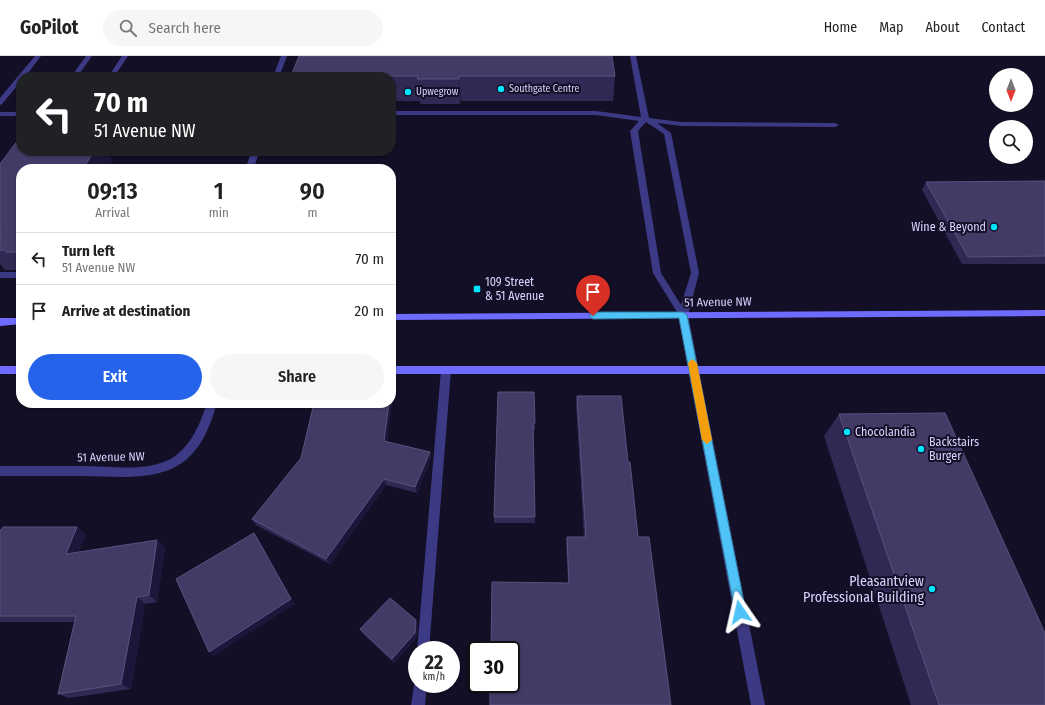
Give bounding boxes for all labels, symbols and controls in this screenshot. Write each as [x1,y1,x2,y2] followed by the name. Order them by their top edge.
[103,10,383,46] search box
[20,16,79,39] text: GoPilot
[117,17,139,39] icon: search
[149,19,221,37] text: Search here
[824,19,857,36] text: Home
[879,19,903,36] text: Map
[925,19,960,36] text: About
[982,19,1025,36] text: Contact
[989,68,1033,112] north arrow
[989,68,1033,164] map controls
[509,83,579,95] place label: Southgate Centre
[496,84,506,94] marker: Southgate Centre
[94,86,148,119] text: 70 m
[416,86,459,98] place label: Upwegrow
[403,87,413,97] marker: Upwegrow
[28,88,80,140] icon: left
[94,120,195,142] text: 51 Avenue NW
[989,120,1033,164] button: search
[87,177,138,205] text: 09:13
[214,177,224,205] text: 1
[300,177,325,205] text: 90
[95,205,130,220] text: Arrival
[209,205,229,220] text: min
[307,205,317,220] text: m
[911,220,986,234] place label: Wine & Beyond
[989,222,999,232] marker: Wine & Beyond
[62,242,115,260] text: Turn left
[28,248,50,270] icon: left
[355,250,384,268] text: 70 m
[62,260,135,275] text: 51 Avenue NW
[485,275,544,303] place label: 109 Street & 51 Avenue
[576,275,610,316] pin
[582,281,604,303] icon: arrive
[472,284,482,294] marker: 109 Street & 51 Avenue
[684,294,752,310] street label: 51 Avenue NW
[28,300,50,322] icon: arrive
[62,302,190,320] text: Arrive at destination
[355,302,384,320] text: 20 m
[28,354,202,400] button: Exit
[210,354,384,400] button: Share
[855,425,916,439] place label: Chocolandia
[842,427,852,437] marker: Chocolandia
[929,435,979,463] place label: Backstairs Burger
[916,444,926,454] marker: Backstairs Burger
[77,449,145,465] street label: 51 Avenue NW
[803,573,924,606] place label: Pleasantview Professional Building
[927,584,937,594] marker: Pleasantview Professional Building
[719,591,761,633] position arrow
[468,641,520,693] speed limit sign: 30
[425,650,443,674] text: 22
[423,671,445,683] text: km/h

